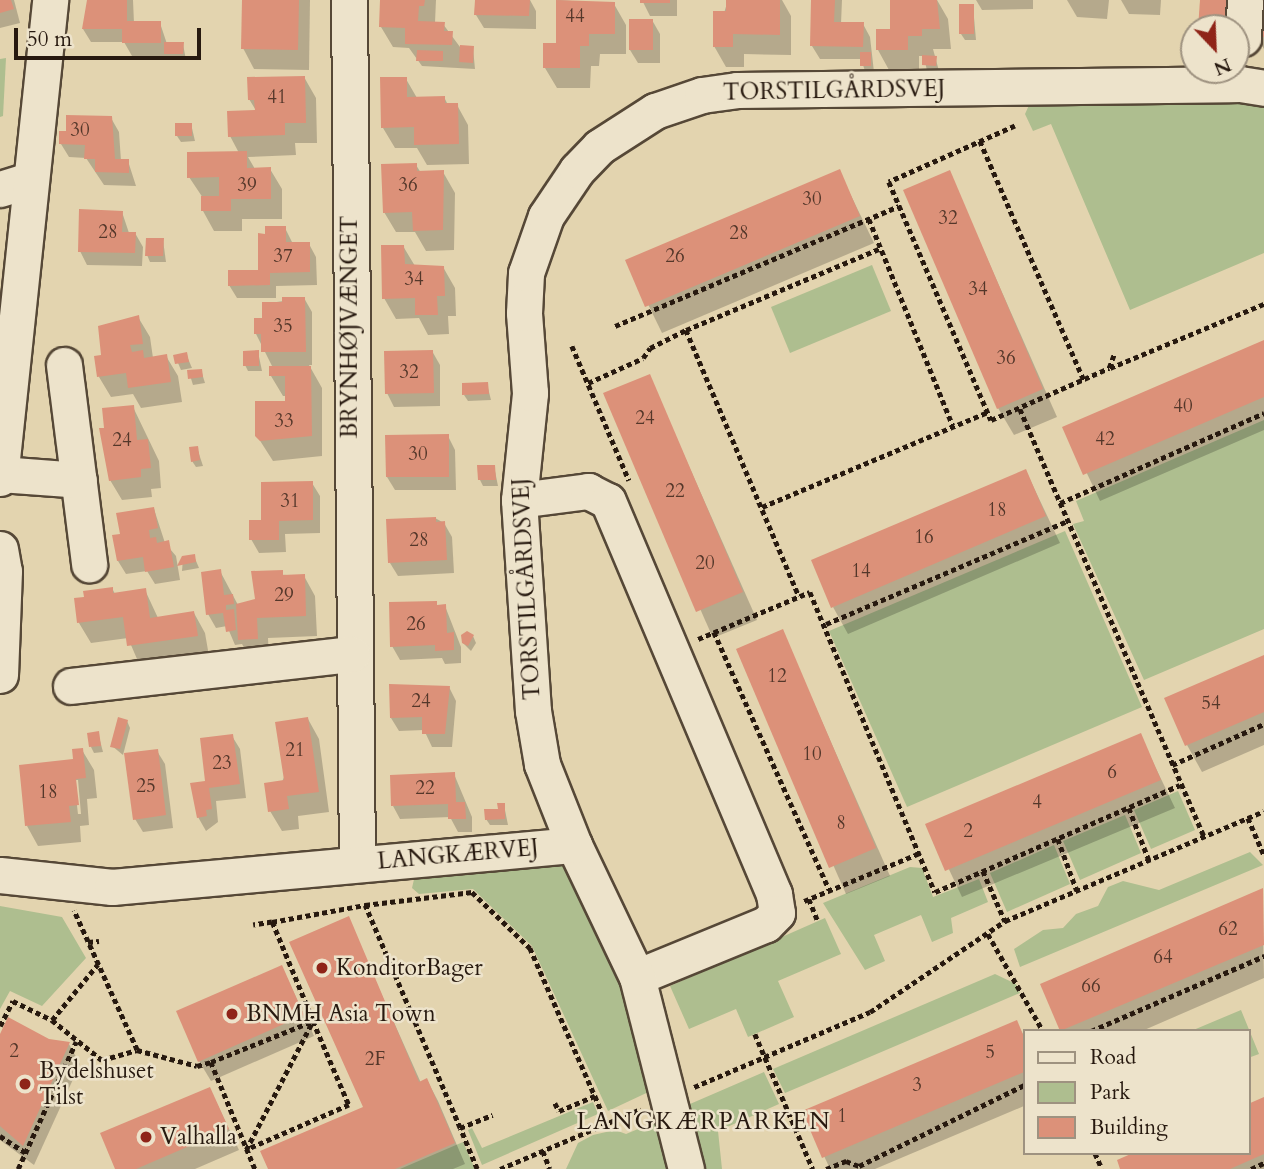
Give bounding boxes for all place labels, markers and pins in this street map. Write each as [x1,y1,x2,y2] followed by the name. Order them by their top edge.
[336,954,483,982] place label: KonditorBager
[314,960,330,976] marker: KonditorBager
[246,1000,436,1028] place label: BNMH Asia Town
[224,1006,240,1022] marker: BNMH Asia Town
[39,1057,154,1111] place label: Bydelshuset Tilst
[17,1076,33,1092] marker: Bydelshuset Tilst
[160,1123,237,1151] place label: Valhalla
[138,1129,154,1145] marker: Valhalla

